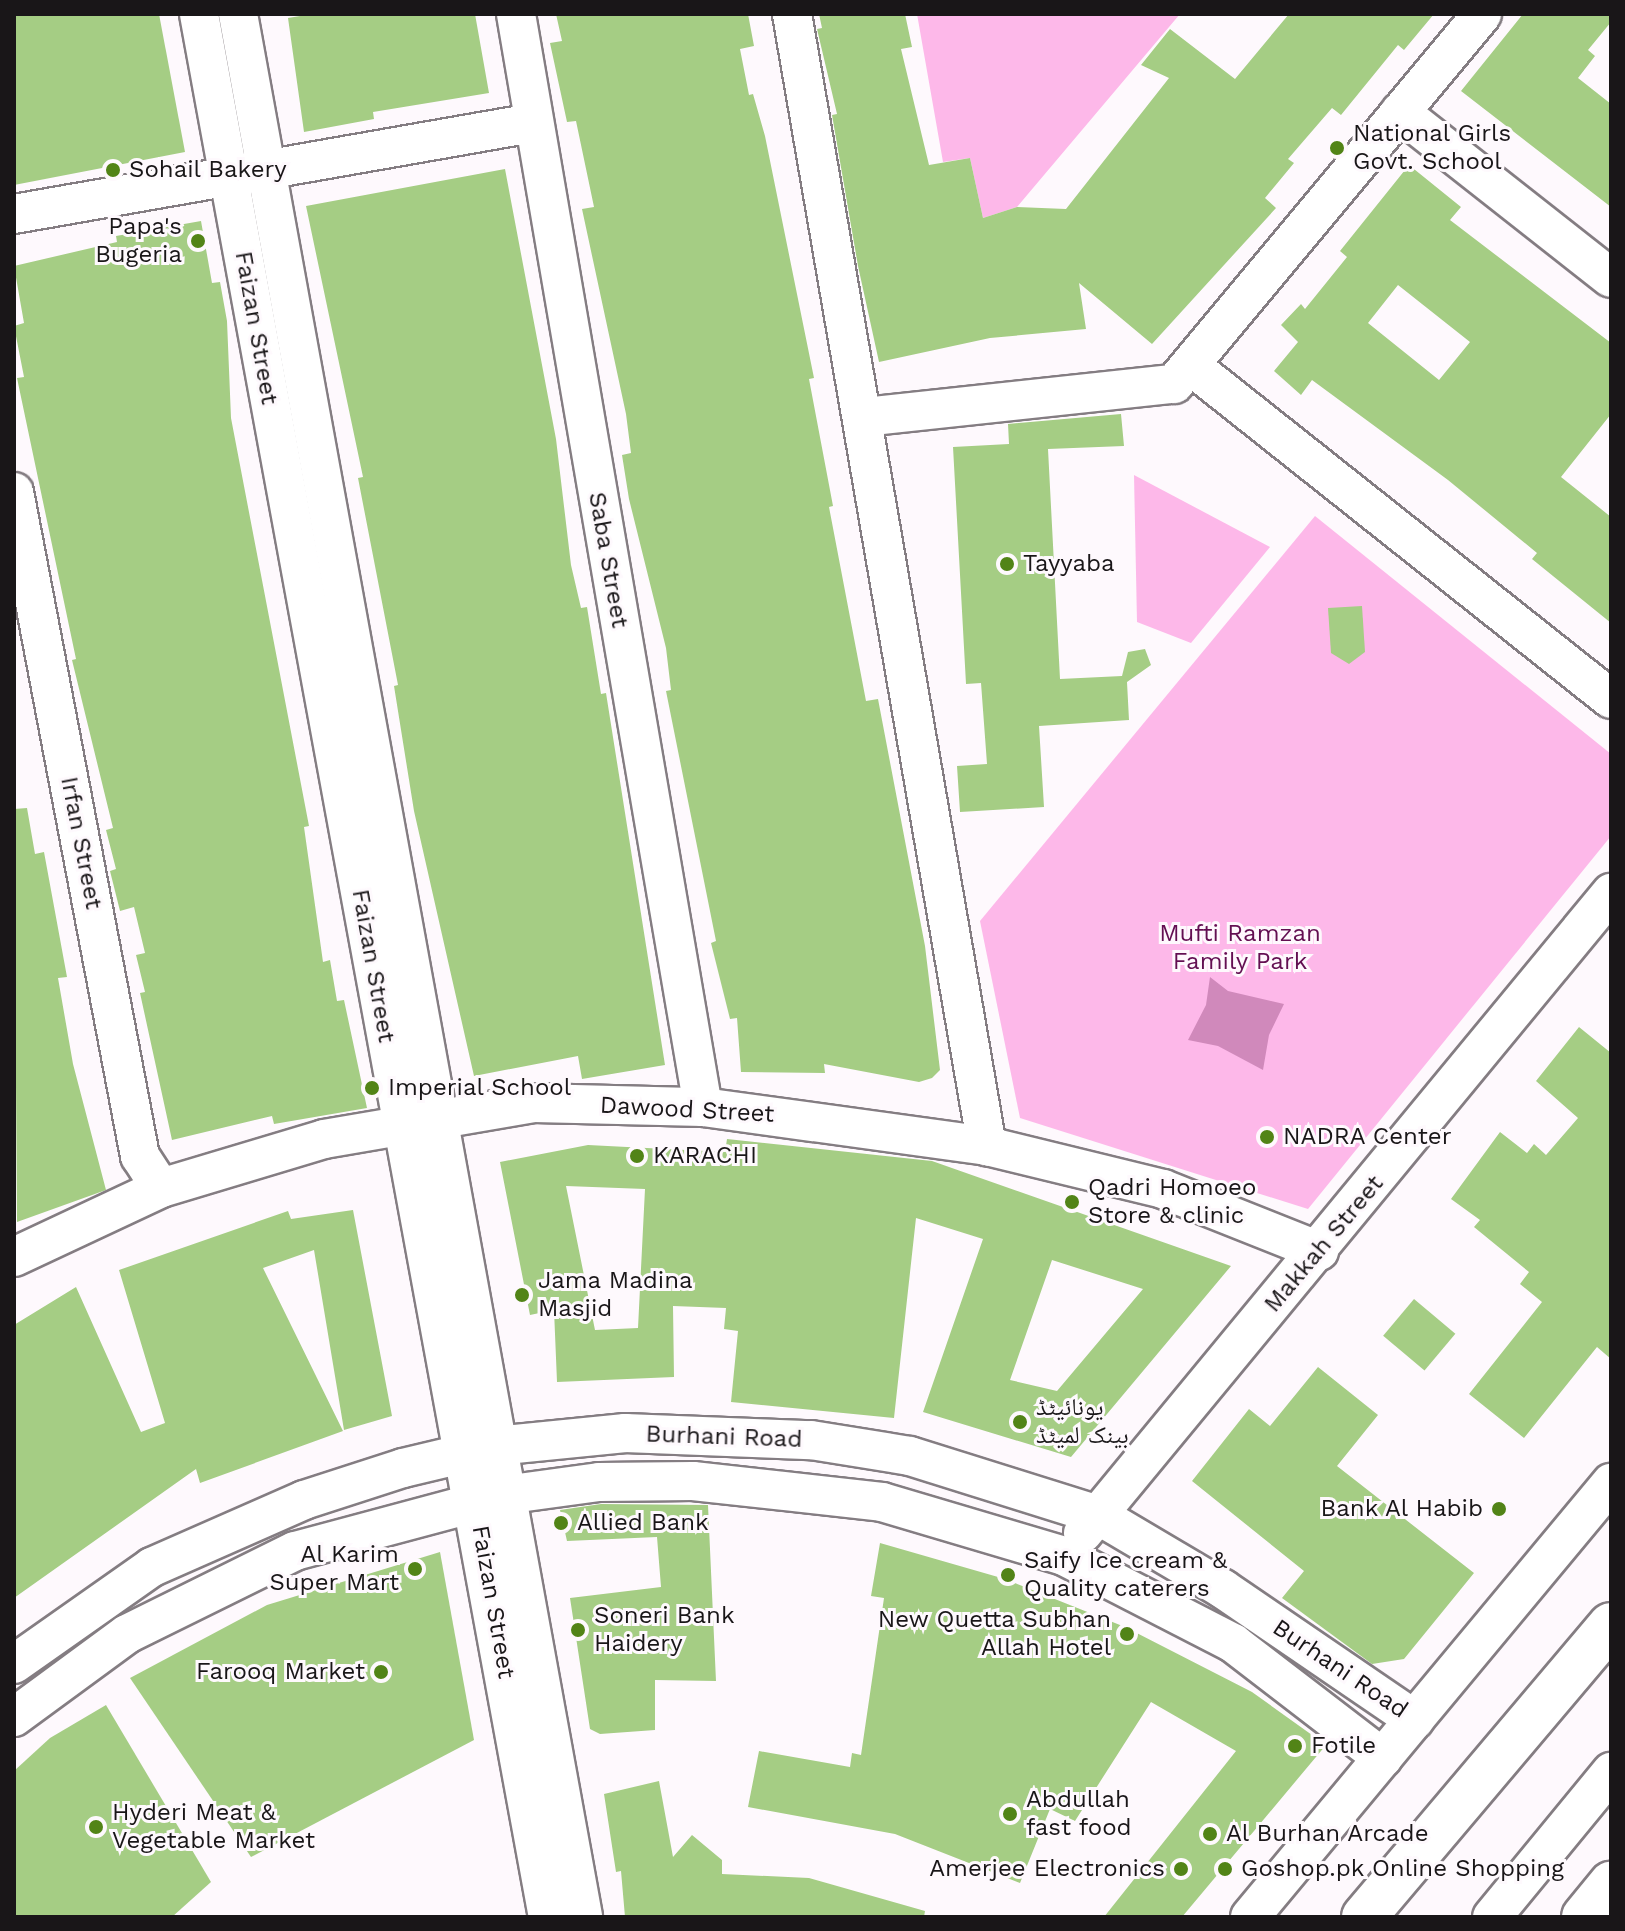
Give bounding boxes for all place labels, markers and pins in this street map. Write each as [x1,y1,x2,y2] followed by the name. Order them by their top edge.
[1353,120,1512,176] place label: National Girls Govt. School
[1328,139,1346,157] marker: National Girls Govt. School
[129,156,288,184] place label: Sohail Bakery
[104,161,122,179] marker: Sohail Bakery
[95,213,182,269] place label: Papa's Bugeria
[189,232,207,250] marker: Papa's Bugeria
[1023,550,1115,578] place label: Tayyaba
[998,555,1016,573] marker: Tayyaba
[388,1074,572,1102] place label: Imperial School
[363,1079,381,1097] marker: Imperial School
[1283,1123,1452,1151] place label: NADRA Center
[1258,1128,1276,1146] marker: NADRA Center
[653,1142,757,1170] place label: KARACHI
[628,1147,646,1165] marker: KARACHI
[1088,1174,1256,1230] place label: Qadri Homoeo Store & clinic
[1063,1193,1081,1211] marker: Qadri Homoeo Store & clinic
[538,1267,693,1323] place label: Jama Madina Masjid
[513,1286,531,1304] marker: Jama Madina Masjid
[1036,1394,1129,1450] place label: یونائیٹڈ بینک لمیٹڈ
[1011,1413,1029,1431] marker: یونائیٹڈ بینک لمیٹڈ
[1318,1495,1483,1523] place label: Bank Al Habib
[1490,1500,1508,1518] marker: Bank Al Habib
[577,1509,709,1537] place label: Allied Bank
[552,1514,570,1532] marker: Allied Bank
[269,1541,399,1597] place label: Al Karim Super Mart
[1024,1547,1228,1603] place label: Saify Ice cream & Quality caterers
[406,1560,424,1578] marker: Al Karim Super Mart
[999,1566,1017,1584] marker: Saify Ice cream & Quality caterers
[594,1602,735,1658] place label: Soneri Bank Haidery
[877,1606,1111,1662] place label: New Quetta Subhan Allah Hotel
[569,1621,587,1639] marker: Soneri Bank Haidery
[1118,1625,1136,1643] marker: New Quetta Subhan Allah Hotel
[196,1658,365,1686] place label: Farooq Market
[372,1663,390,1681] marker: Farooq Market
[1311,1732,1376,1760] place label: Fotile
[1286,1737,1304,1755] marker: Fotile
[1026,1786,1132,1842] place label: Abdullah fast food
[112,1799,315,1855] place label: Hyderi Meat & Vegetable Market
[1001,1805,1019,1823] marker: Abdullah fast food
[87,1818,105,1836] marker: Hyderi Meat & Vegetable Market
[1226,1820,1430,1848] place label: Al Burhan Arcade
[1201,1825,1219,1843] marker: Al Burhan Arcade
[929,1855,1165,1883] place label: Amerjee Electronics
[1241,1855,1565,1883] place label: Goshop.pk Online Shopping
[1172,1860,1190,1878] marker: Amerjee Electronics
[1216,1860,1234,1878] marker: Goshop.pk Online Shopping

